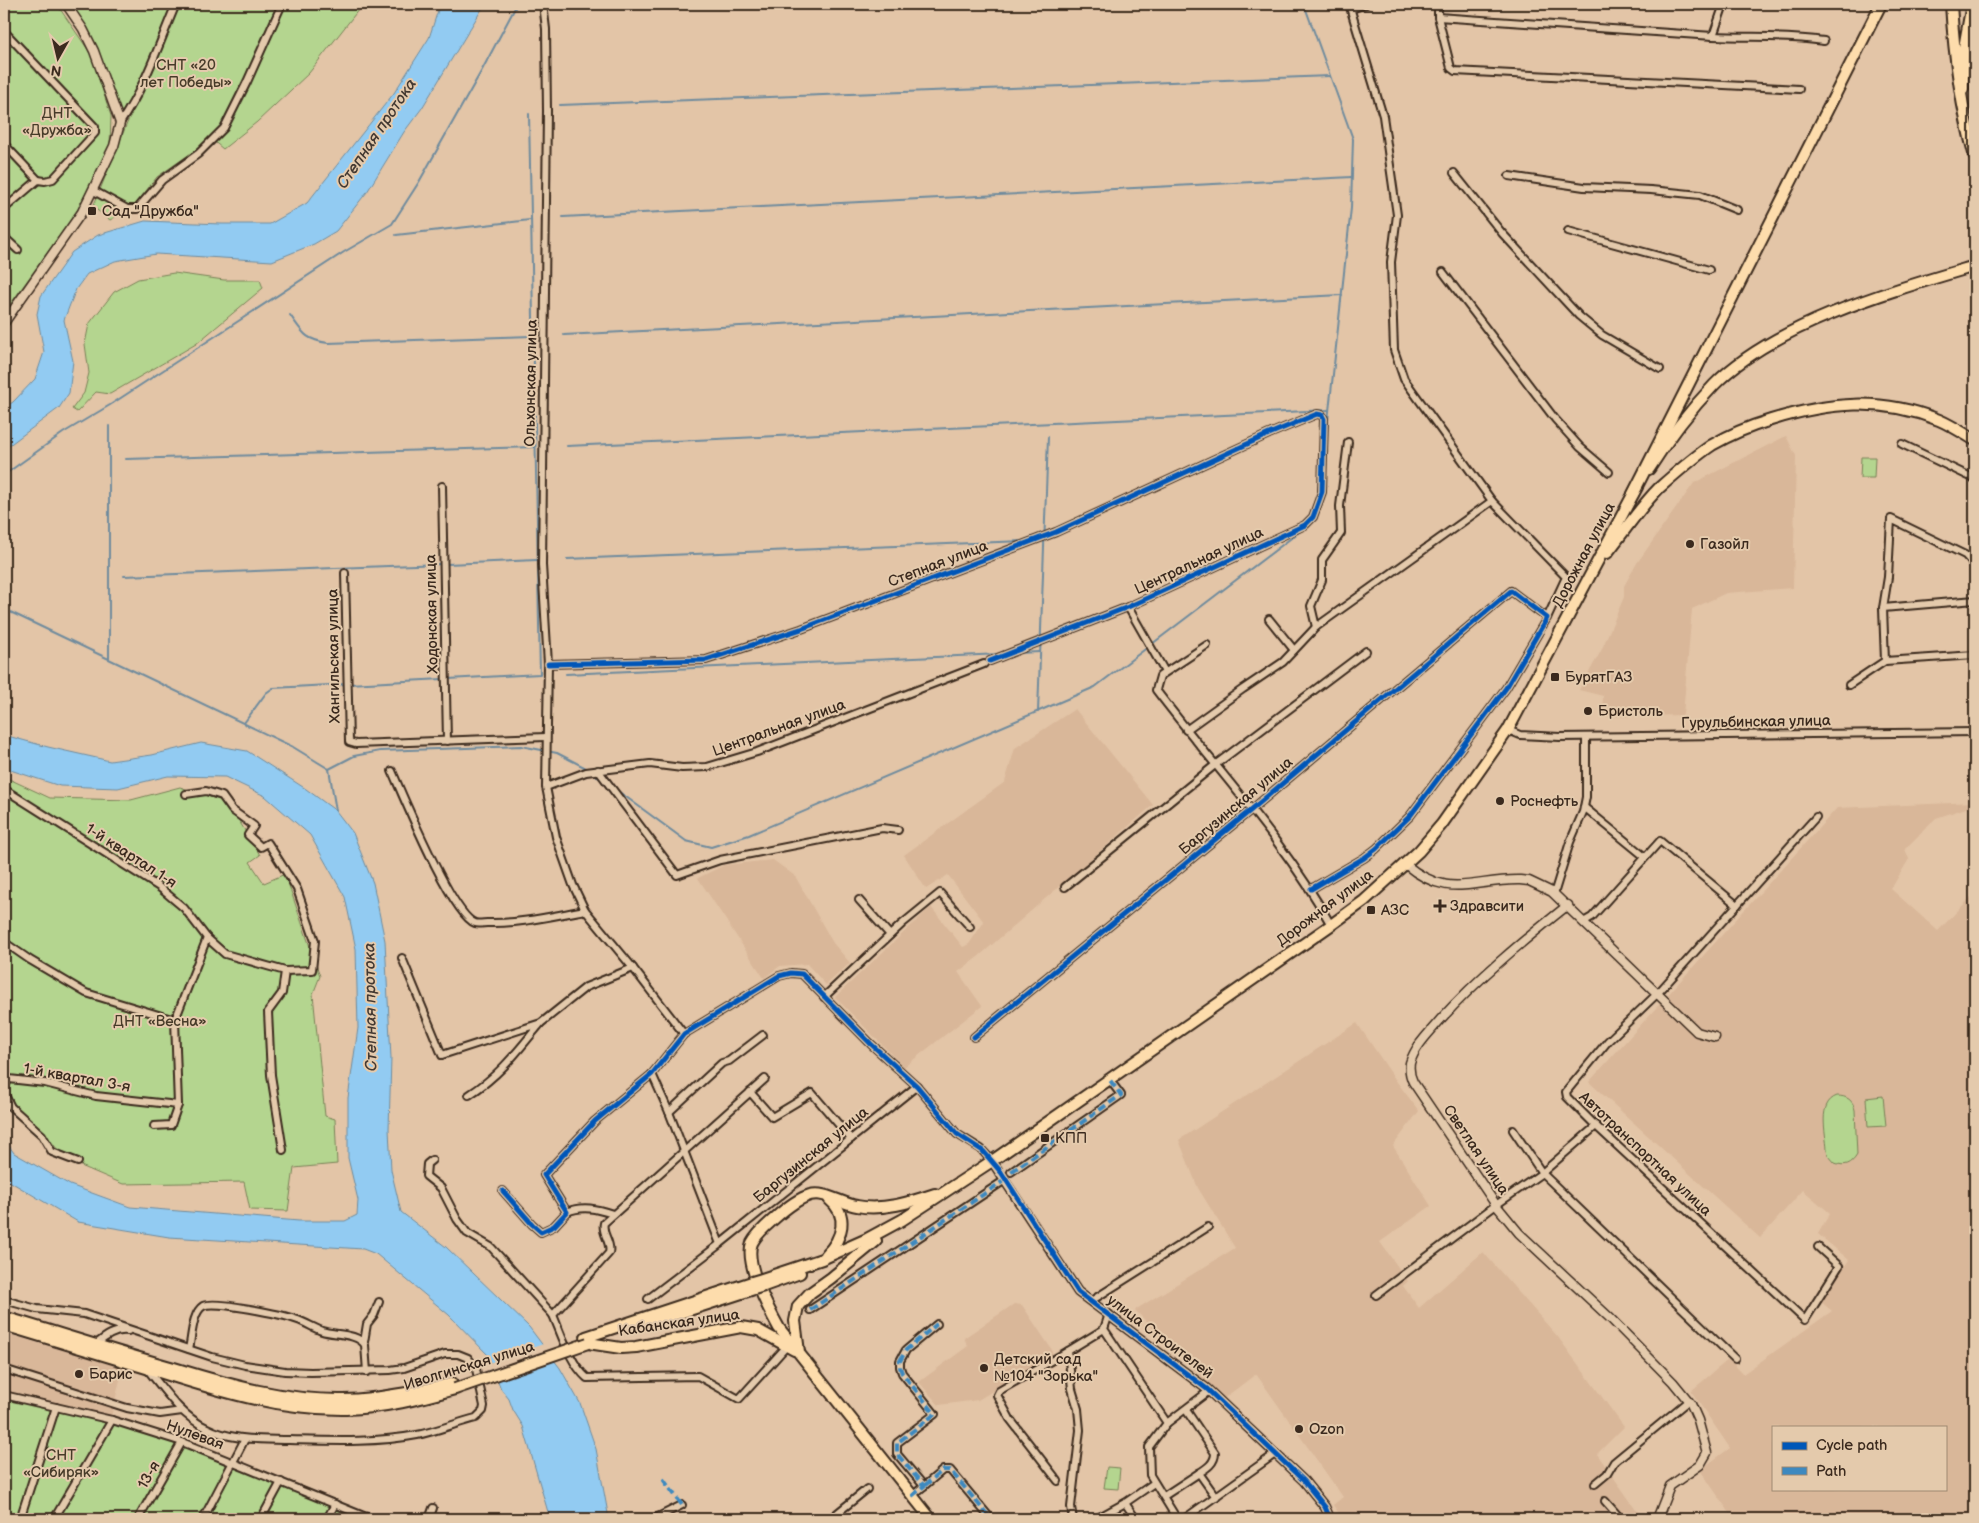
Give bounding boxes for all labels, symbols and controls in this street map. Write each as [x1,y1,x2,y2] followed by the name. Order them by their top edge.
[32,32,82,82] north arrow
[140,56,232,92] park label: СНТ «20 лет Победы»
[50,61,63,80] text: N
[333,75,421,193] water label: Степная протока
[22,104,92,140] park label: ДНТ «Дружба»
[102,202,199,221] place label: Сад "Дружба"
[86,205,98,217] marker: Сад "Дружба"
[520,319,542,447] street label: Ольхонская улица
[1548,499,1620,611] street label: Дорожная улица
[1132,523,1266,599] street label: Центральная улица
[1700,535,1749,554] place label: Газойл
[885,536,991,592] street label: Степная улица
[1684,538,1696,550] marker: Газойл
[421,554,443,674] street label: Ходонская улица
[323,588,345,723] street label: Хангильская улица
[1565,668,1632,687] place label: БурятГАЗ
[1549,671,1561,683] marker: БурятГАЗ
[710,695,848,761] street label: Центральная улица
[1598,702,1663,721] place label: Бристоль
[1582,705,1594,717] marker: Бристоль
[1681,711,1831,733] street label: Гурульбинская улица
[1175,753,1297,859] street label: Баргузинская улица
[1510,792,1579,811] place label: Роснефть
[1494,795,1506,807] marker: Роснефть
[82,820,180,892] street label: 1-й квартал 1-я
[1273,865,1377,951] street label: Дорожная улица
[1450,897,1524,916] place label: Здравсити
[1434,900,1446,912] marker: Здравсити
[1380,901,1409,920] place label: АЗС
[1365,904,1377,916] marker: АЗС
[360,943,382,1071] water label: Степная протока
[113,1012,207,1031] park label: ДНТ «Весна»
[22,1059,132,1097] street label: 1-й квартал 3-я
[1574,1087,1715,1220] street label: Автотранспортная улица
[1439,1101,1513,1199] street label: Светлая улица
[750,1103,872,1207] street label: Баргузинская улица
[1055,1129,1087,1148] place label: КПП
[1039,1132,1051,1144] marker: КПП
[1103,1291,1217,1383] street label: улица Строителей
[617,1305,741,1341] street label: Кабанская улица
[401,1337,537,1395] street label: Иволгинская улица
[994,1350,1098,1386] place label: Детский сад №104 "Зорька"
[978,1362,990,1374] marker: Детский сад №104 "Зорька"
[89,1365,133,1384] place label: Барис
[73,1368,85,1380] marker: Барис
[164,1416,226,1454] street label: Нулевая
[1309,1420,1344,1439] place label: Ozon
[1293,1423,1305,1435] marker: Ozon
[1772,1426,1946,1490] legend
[1816,1436,1887,1455] text: Cycle path
[23,1446,99,1482] park label: СНТ «Сибиряк»
[134,1458,164,1492] street label: 13-я
[1816,1462,1846,1481] text: Path

